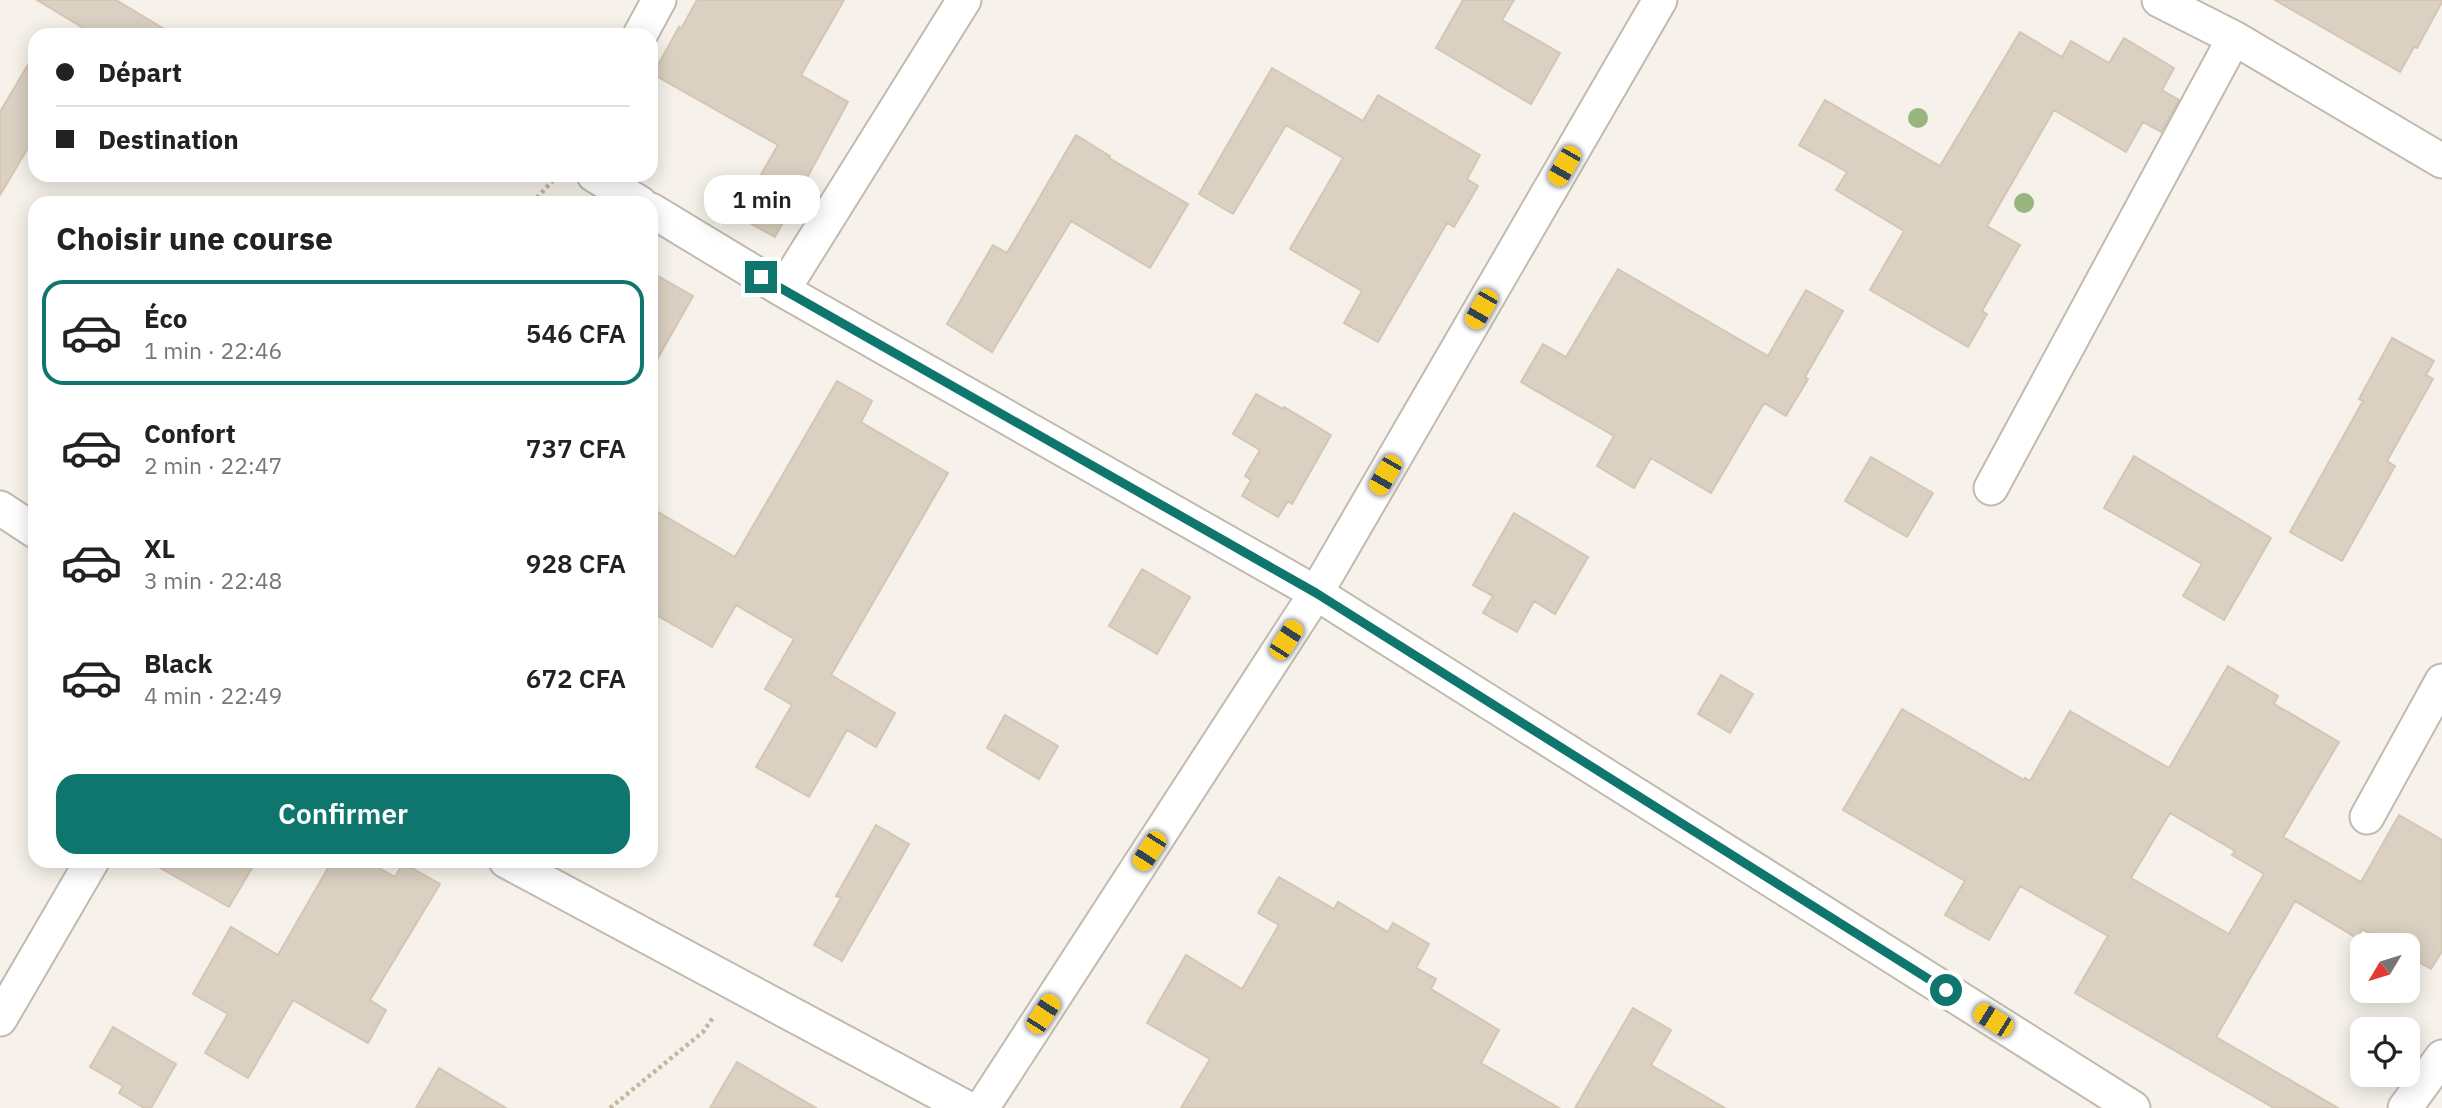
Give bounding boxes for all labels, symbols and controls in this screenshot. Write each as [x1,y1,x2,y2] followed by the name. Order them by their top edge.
[98,55,182,89] text: Départ
[98,122,239,156] text: Destination
[1545,143,1584,189] car
[703,176,819,224] callout: 1 min
[732,184,792,214] text: 1 min
[56,217,333,259] text: Choisir une course
[745,261,777,293] route end
[1462,286,1501,332] car
[60,301,123,364] icon: car
[144,301,188,335] text: Éco
[526,316,626,350] text: 546 CFA
[144,335,282,365] text: 1 min · 22:46
[60,416,123,479] icon: car
[144,416,236,450] text: Confort
[526,431,626,465] text: 737 CFA
[144,450,282,480] text: 2 min · 22:47
[1366,452,1405,498] car
[60,531,123,594] icon: car
[144,531,175,565] text: XL
[526,546,626,580] text: 928 CFA
[144,565,282,595] text: 3 min · 22:48
[1266,617,1307,663] car
[60,646,123,709] icon: car
[144,646,212,680] text: Black
[526,661,626,695] text: 672 CFA
[144,680,282,710] text: 4 min · 22:49
[56,774,630,854] button: Confirmer
[1129,828,1170,874] car
[2350,933,2420,1003] north arrow
[2350,933,2420,1087] map controls
[1930,974,1962,1006] route start
[1023,991,1064,1037] car
[1970,1000,2017,1040] car
[2350,1017,2420,1087] button: locate

